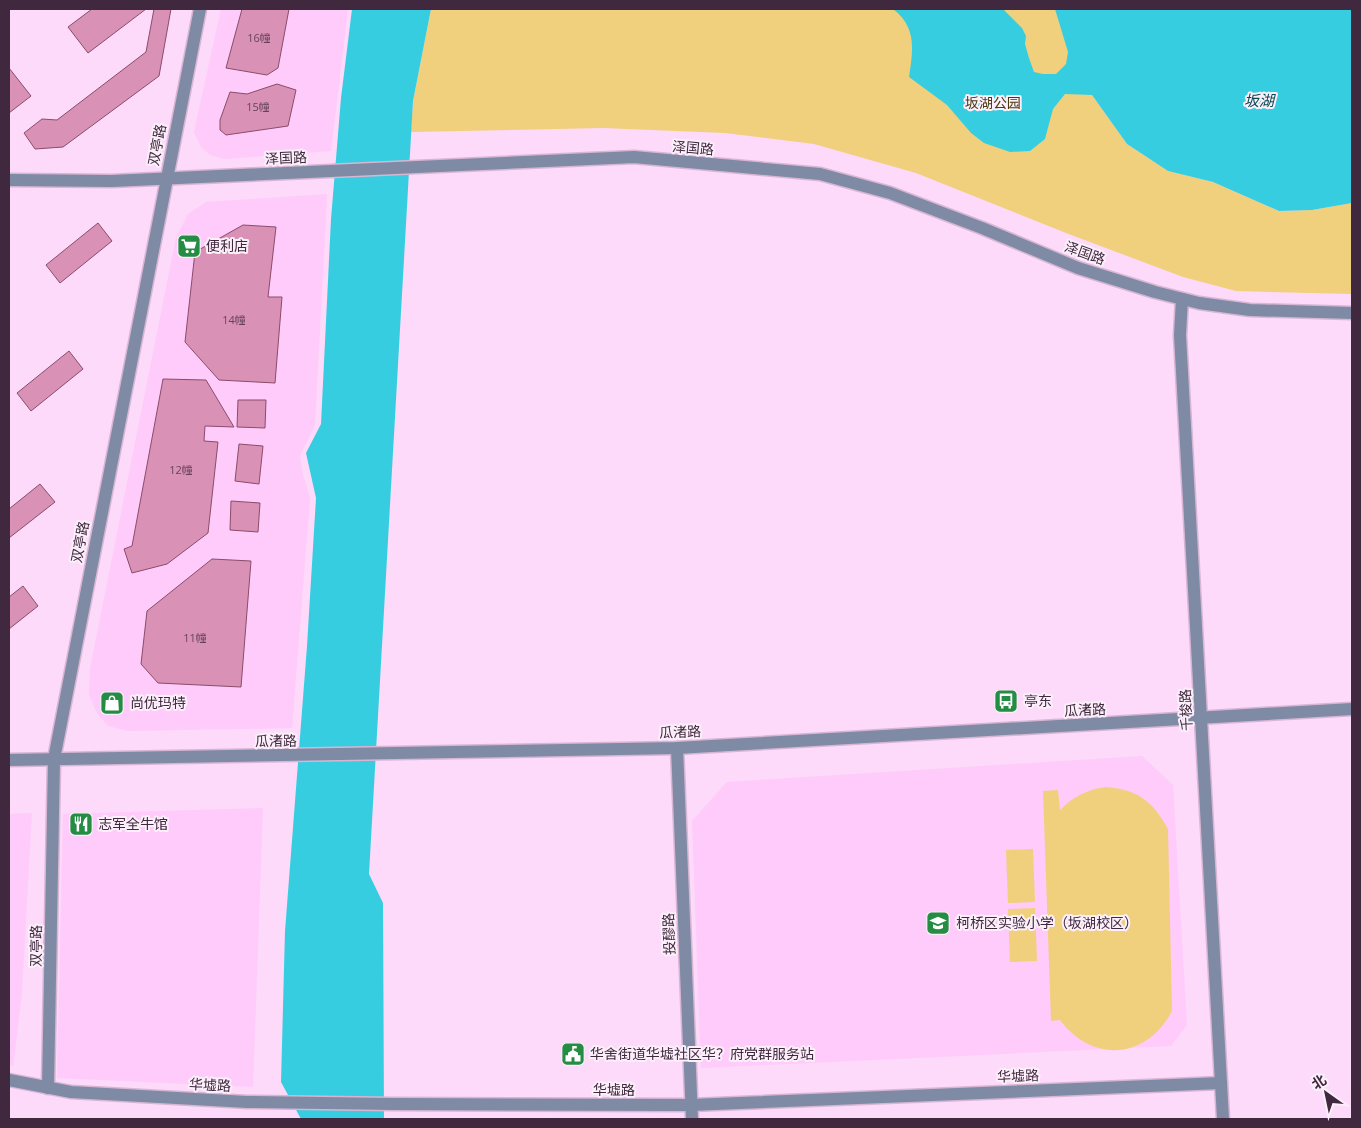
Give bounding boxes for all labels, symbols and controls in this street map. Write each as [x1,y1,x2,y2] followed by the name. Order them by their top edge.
[247,30,271,45] house number: 16幢
[1244,90,1276,110] water label: 坂湖
[965,93,1021,112] park label: 坂湖公园
[246,99,270,114] house number: 15幢
[143,122,170,167] street label: 双亭路
[671,136,715,159] street label: 泽国路
[265,147,307,168] street label: 泽国路
[176,233,202,259] supermarket icon: 便利店
[206,236,248,255] place label: 便利店
[1062,236,1108,269] street label: 泽国路
[222,312,246,327] house number: 14幢
[169,462,193,477] house number: 12幢
[66,519,93,564] street label: 双亭路
[183,630,207,645] house number: 11幢
[993,688,1019,714] bus stop icon: 亭东
[1175,689,1196,731] street label: 千梭路
[99,690,125,716] shop icon: 尚优玛特
[1024,691,1052,710] place label: 亭东
[130,693,186,712] place label: 尚优玛特
[1064,699,1106,720] street label: 瓜渚路
[659,721,701,742] street label: 瓜渚路
[255,731,297,750] street label: 瓜渚路
[68,811,94,837] restaurant icon: 志军全牛馆
[98,814,168,833] place label: 志军全牛馆
[925,910,951,936] school or university icon: 柯桥区实验小学（坂湖校区）
[658,913,679,955] street label: 投醪路
[956,913,1138,932] place label: 柯桥区实验小学（坂湖校区）
[26,925,45,967] street label: 双亭路
[560,1041,586,1067] public building icon: 华舍街道华墟社区华？府党群服务站
[590,1044,814,1063] place label: 华舍街道华墟社区华？府党群服务站
[997,1065,1039,1086] street label: 华墟路
[1301,1068,1351,1118] north arrow
[1308,1070,1330,1093] text: 北
[189,1074,231,1095] street label: 华墟路
[593,1080,635,1099] street label: 华墟路

